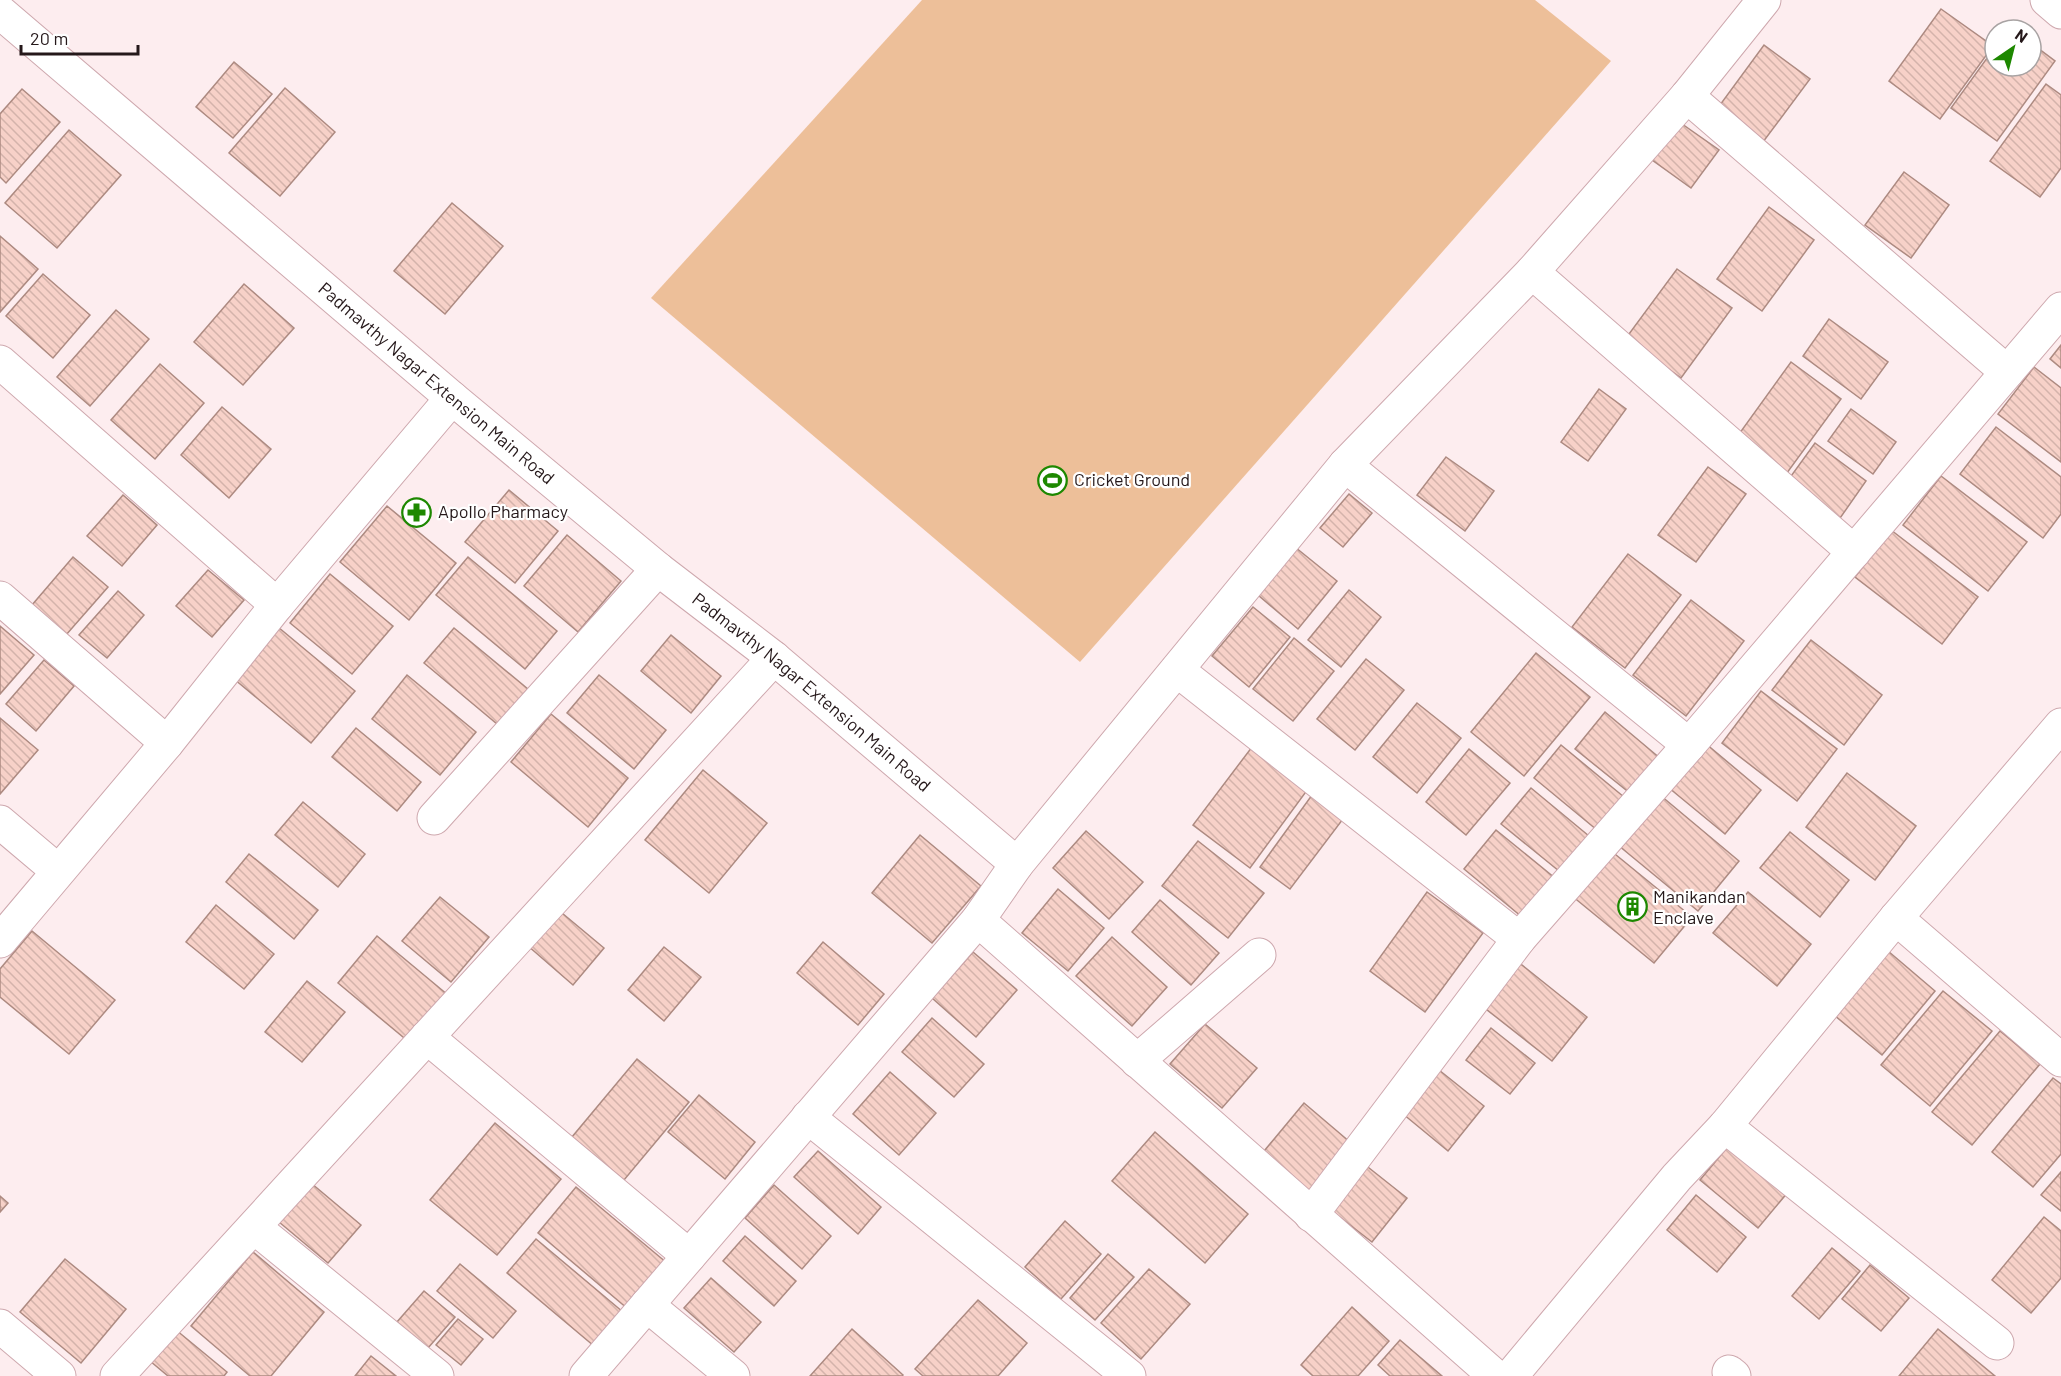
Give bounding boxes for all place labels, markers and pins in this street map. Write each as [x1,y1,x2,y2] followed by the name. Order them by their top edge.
[1037,464,1069,496] sports icon: Cricket Ground
[1074,468,1190,490] place label: Cricket Ground
[401,496,433,528] pharmacy icon: Apollo Pharmacy
[438,500,568,522] place label: Apollo Pharmacy
[1653,885,1746,928] place label: Manikandan Enclave
[1616,891,1648,923] building icon: Manikandan Enclave

